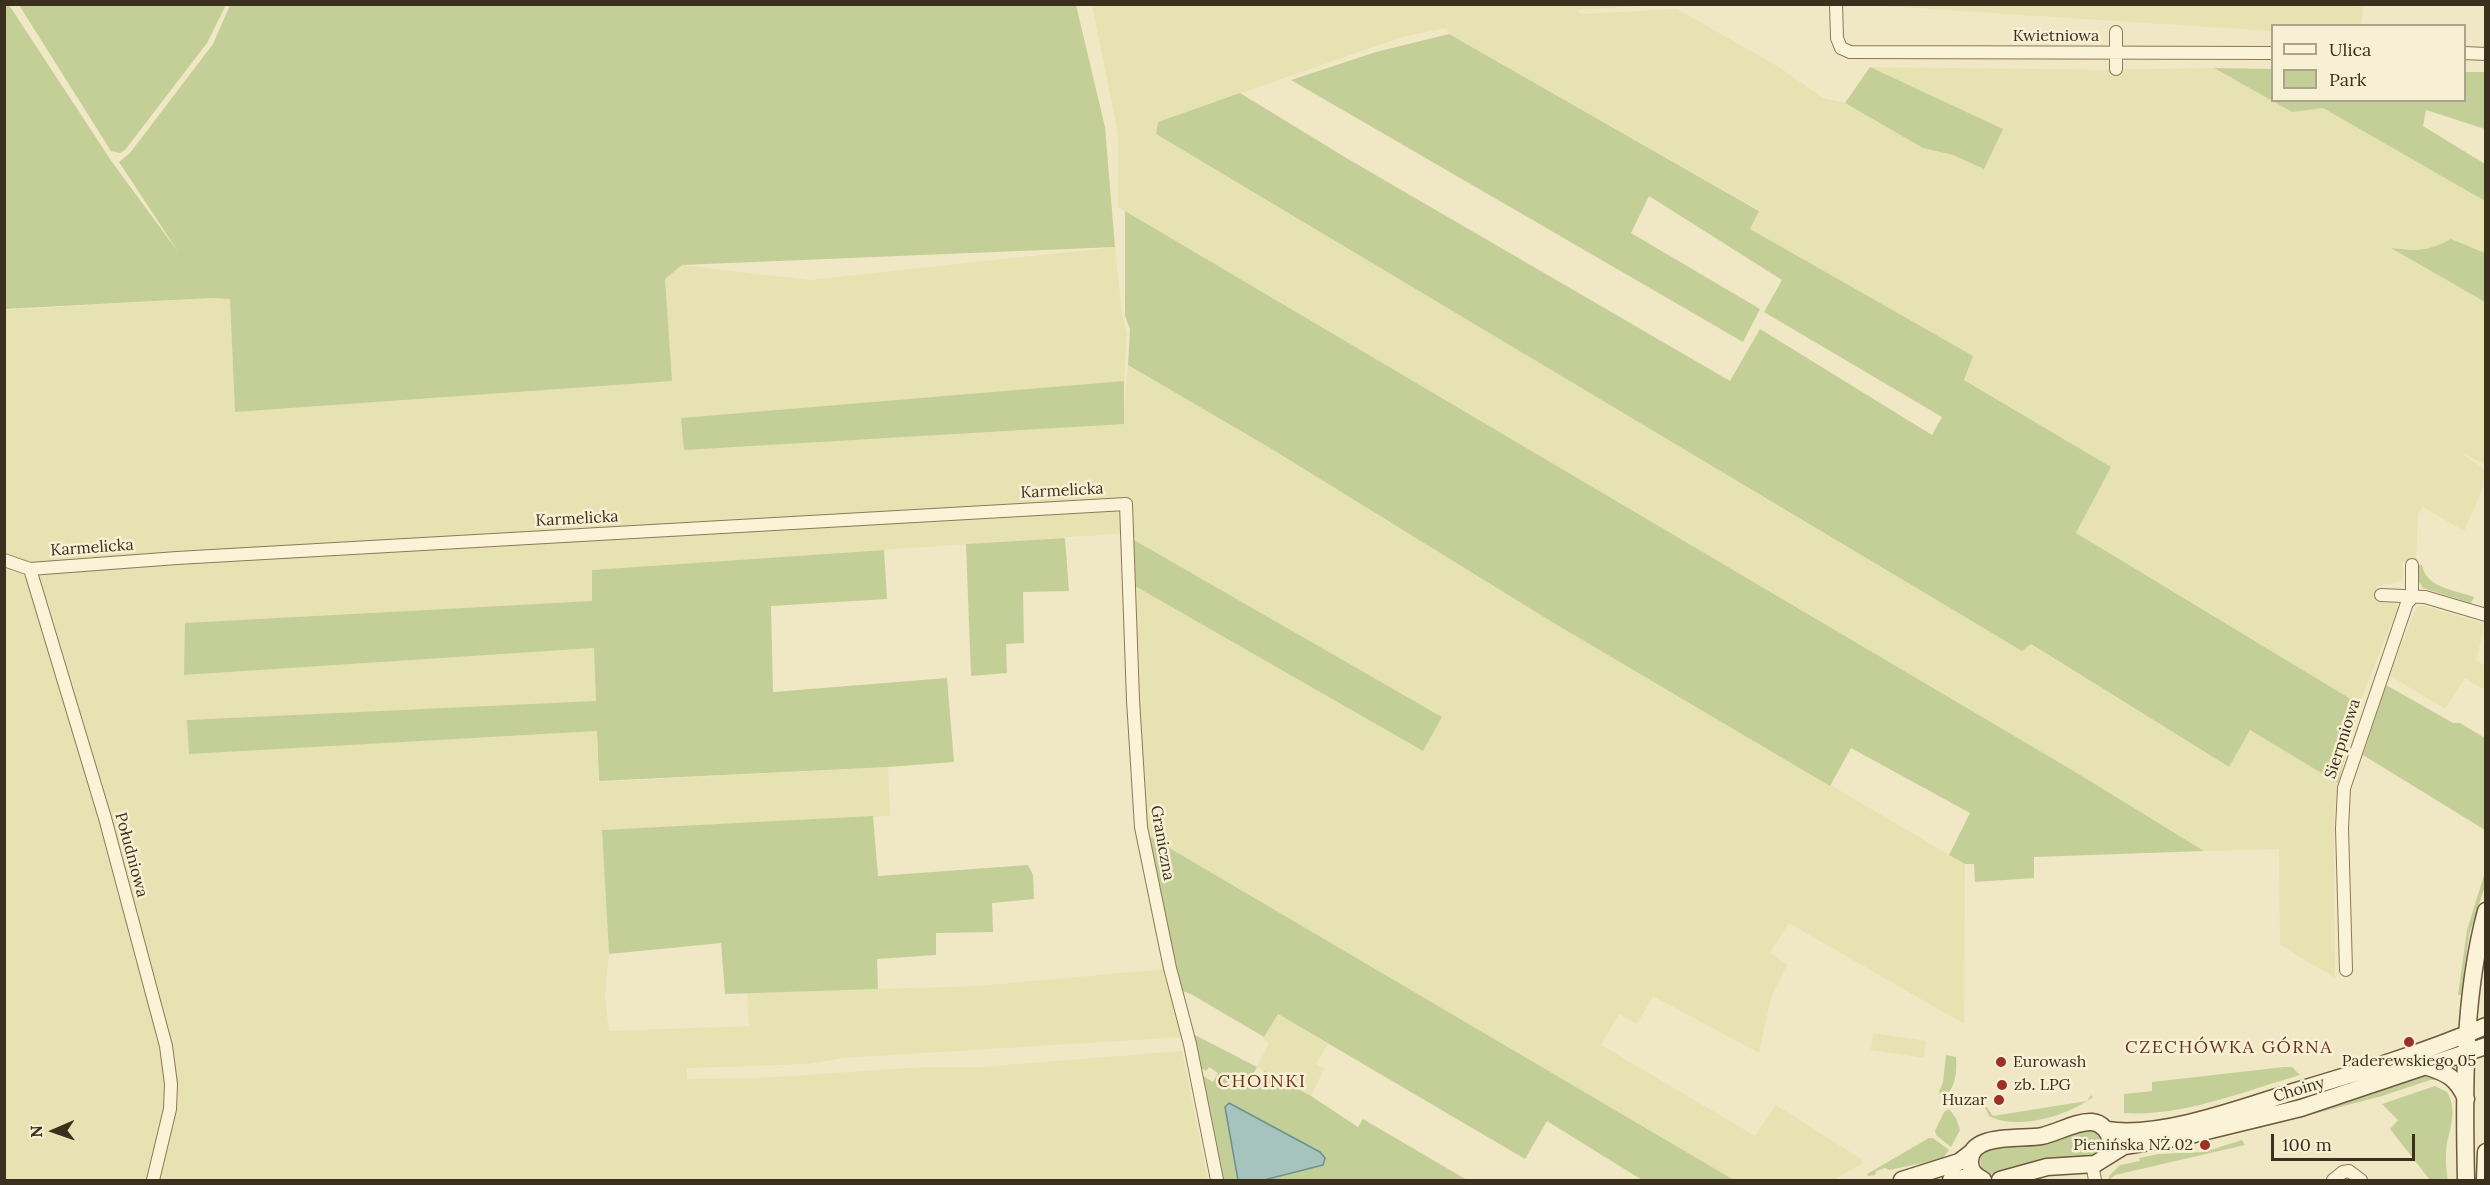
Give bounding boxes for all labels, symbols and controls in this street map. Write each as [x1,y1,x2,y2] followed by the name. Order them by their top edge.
[2271,24,2466,102] legend
[2013,26,2099,46] street label: Kwietniowa
[2329,38,2371,61] text: Ulica
[2329,68,2366,91] text: Park
[1020,479,1104,503] street label: Karmelicka
[535,507,619,531] street label: Karmelicka
[50,536,134,560] street label: Karmelicka
[2321,697,2365,781] street label: Sierpniowa
[1146,804,1178,882] street label: Graniczna
[110,810,152,900] street label: Południowa
[2402,1035,2416,1049] marker: Paderewskiego 05
[2125,1037,2333,1059] district label: CZECHÓWKA GÓRNA
[2342,1051,2476,1071] place label: Paderewskiego 05
[2013,1052,2086,1072] place label: Eurowash
[1994,1055,2008,1069] marker: Eurowash
[1217,1071,1307,1093] district label: CHOINKI
[2271,1073,2327,1107] street label: Choiny
[2014,1075,2071,1095] place label: zb. LPG
[1995,1078,2009,1092] marker: zb. LPG
[1942,1090,1987,1110] place label: Huzar
[1992,1093,2006,1107] marker: Huzar
[24,1101,84,1161] north arrow
[2274,1122,2418,1160] scale bar
[26,1125,46,1138] text: N
[2282,1133,2332,1156] text: 100 m
[2073,1135,2193,1155] place label: Pienińska NŻ 02
[2198,1138,2212,1152] marker: Pienińska NŻ 02

